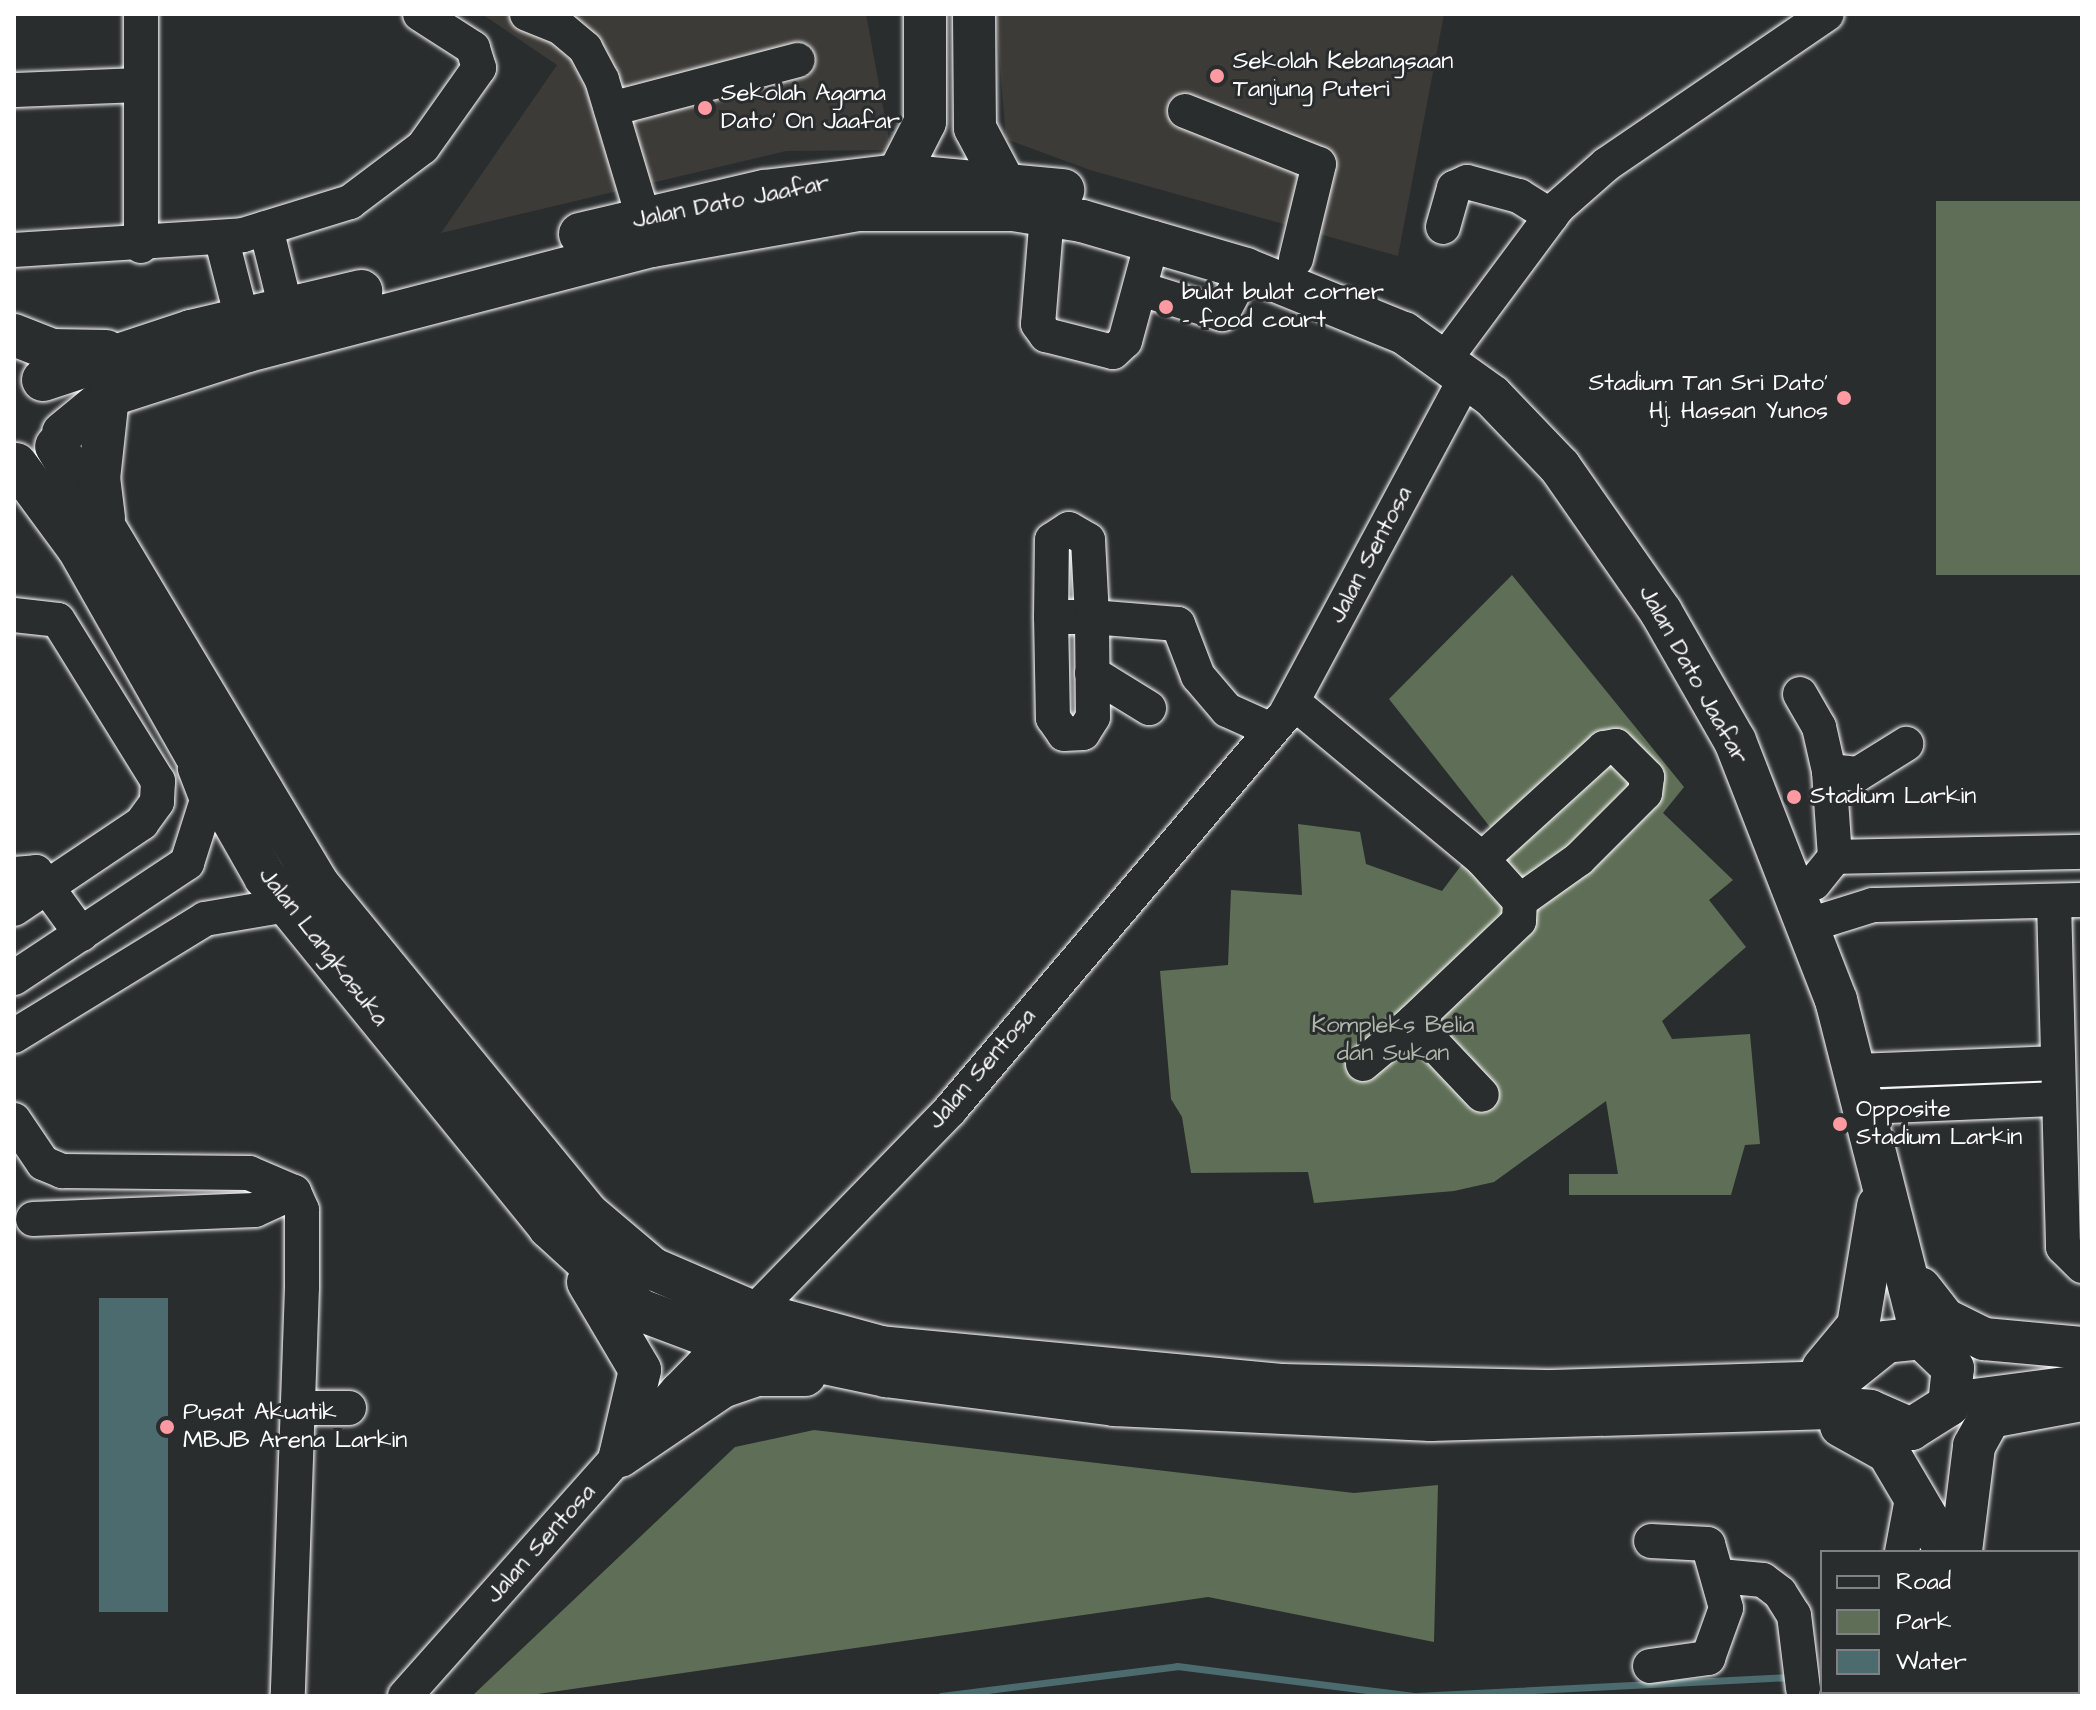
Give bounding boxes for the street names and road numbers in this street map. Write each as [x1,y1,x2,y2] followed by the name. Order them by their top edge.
[630,169,832,235] street label: Jalan Dato Jaafar
[1323,482,1419,628] street label: Jalan Sentosa
[1632,581,1754,769] street label: Jalan Dato Jaafar
[252,862,394,1032] street label: Jalan Langkasuka
[922,1003,1042,1135] street label: Jalan Sentosa
[480,1478,602,1610] street label: Jalan Sentosa

